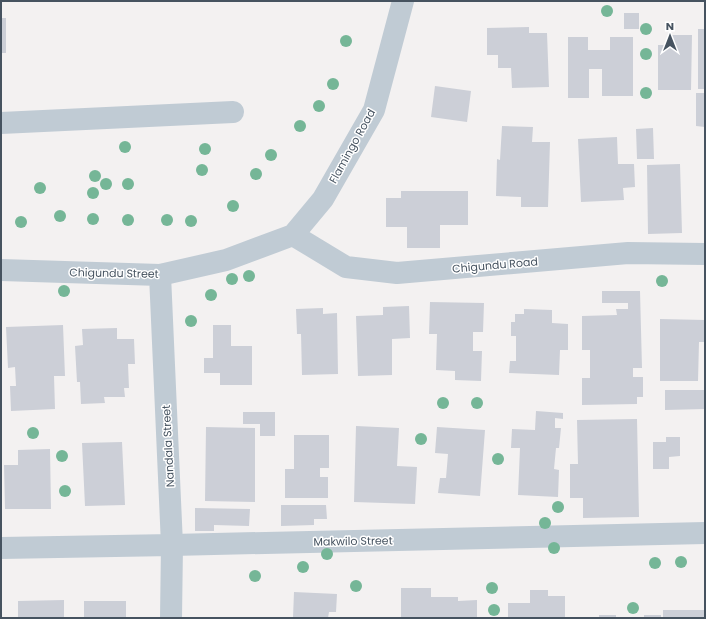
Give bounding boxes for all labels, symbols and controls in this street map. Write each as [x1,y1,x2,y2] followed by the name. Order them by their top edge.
[650,16,690,56] north arrow
[666,18,674,34] text: N
[325,106,379,186] street label: Flamingo Road
[452,253,538,277] street label: Chigundu Road
[69,264,159,282] street label: Chigundu Street
[158,404,178,488] street label: Nandala Street
[313,532,393,550] street label: Makwilo Street

